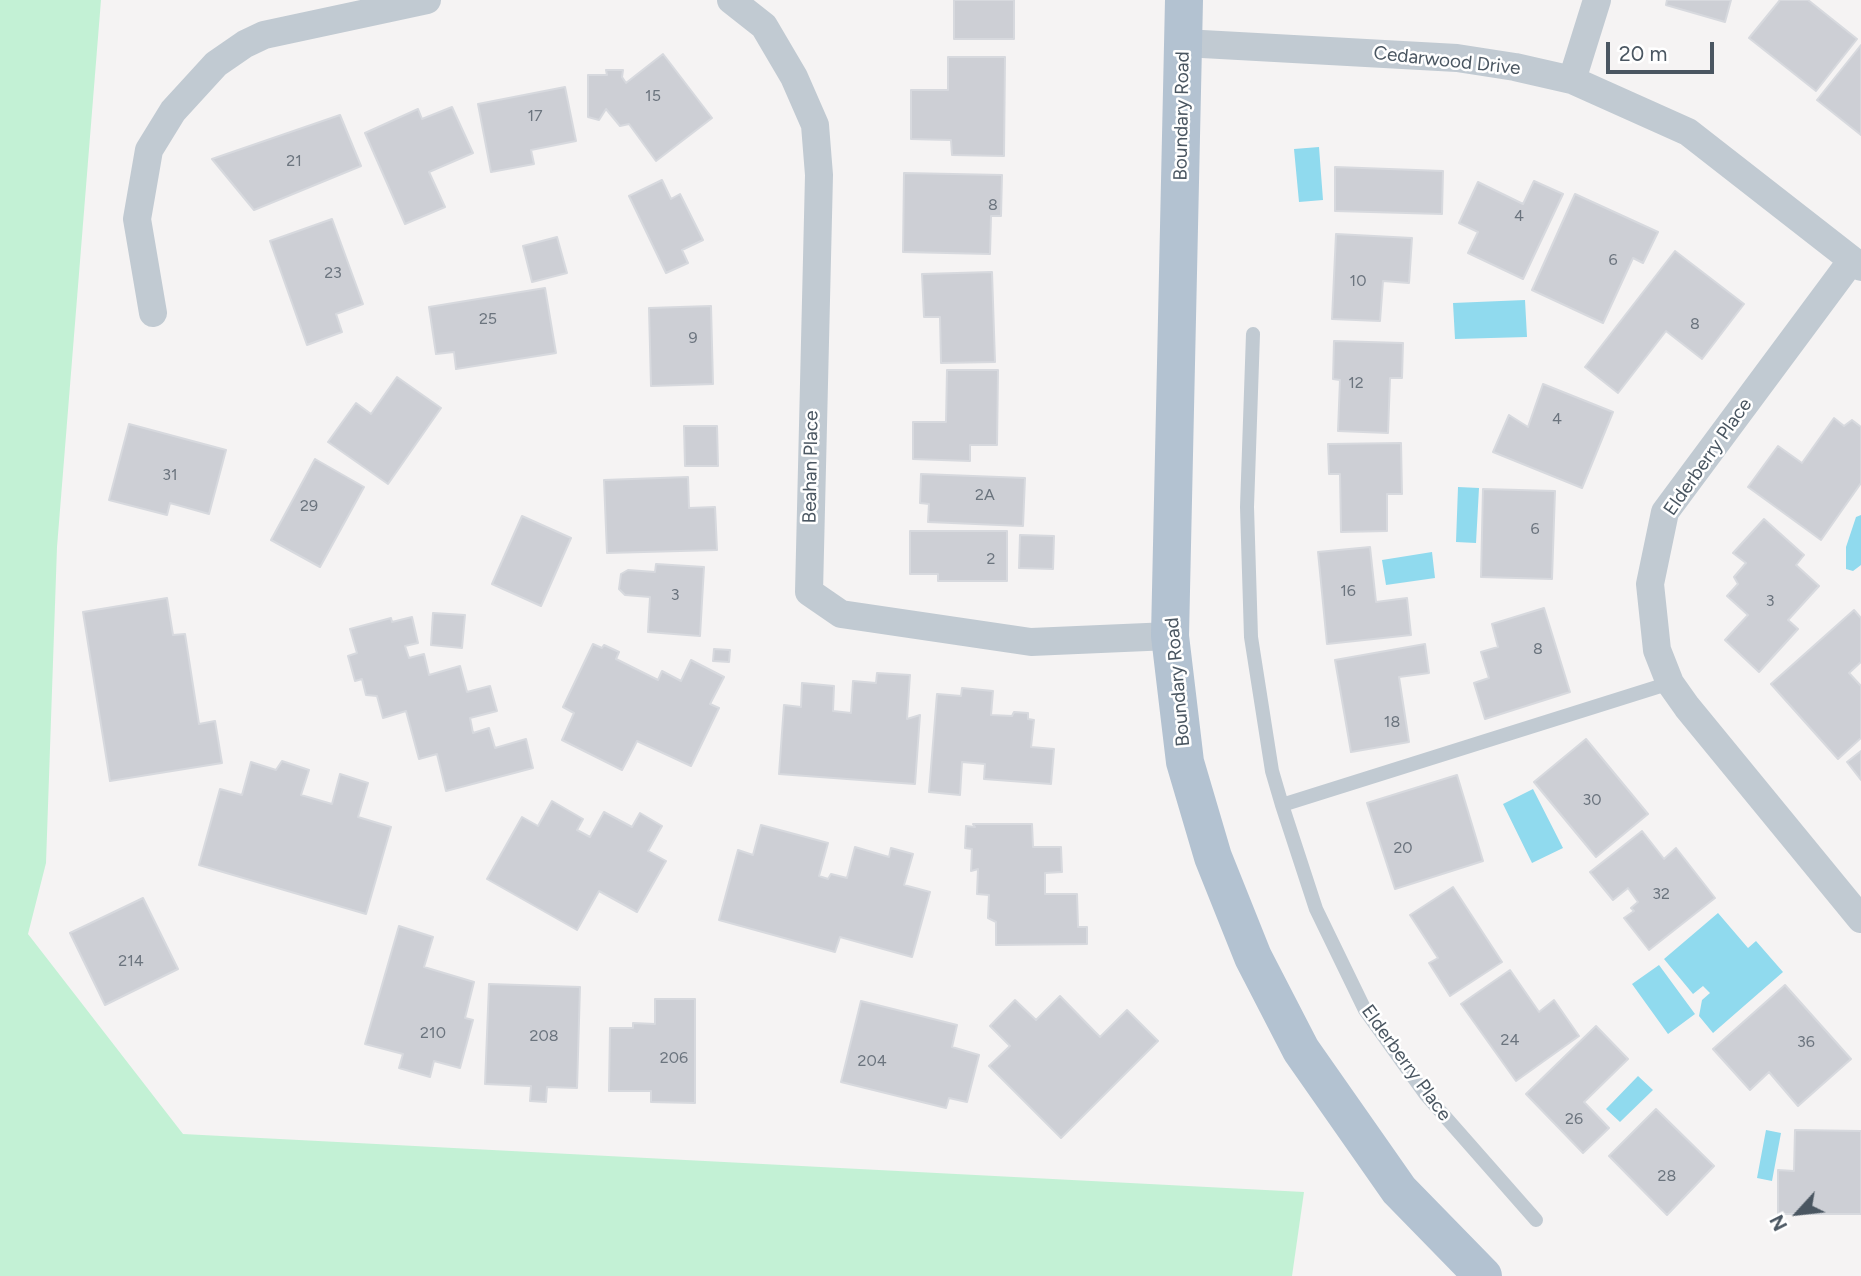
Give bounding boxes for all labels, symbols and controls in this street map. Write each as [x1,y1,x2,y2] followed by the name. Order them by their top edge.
[1609,28,1717,72] scale bar
[1619,41,1667,66] text: 20 m
[1372,42,1522,80] street label: Cedarwood Drive
[1169,51,1195,181] street label: Boundary Road
[645,86,661,106] house number: 15
[527,106,543,126] house number: 17
[286,151,302,171] house number: 21
[988,195,998,215] house number: 8
[1514,206,1524,226] house number: 4
[1608,250,1618,270] house number: 6
[324,263,342,283] house number: 23
[1350,271,1366,291] house number: 10
[479,309,497,329] house number: 25
[1690,314,1700,334] house number: 8
[688,328,698,348] house number: 9
[1348,373,1364,393] house number: 12
[1659,394,1757,520] street label: Elderberry Place
[1552,409,1562,429] house number: 4
[799,410,823,524] street label: Beahan Place
[162,465,178,485] house number: 31
[975,485,995,505] house number: 2A
[300,496,318,516] house number: 29
[1530,519,1540,539] house number: 6
[987,549,995,569] house number: 2
[1340,581,1356,601] house number: 16
[671,585,679,605] house number: 3
[1766,591,1774,611] house number: 3
[1161,617,1195,747] street label: Boundary Road
[1533,639,1543,659] house number: 8
[1384,712,1400,732] house number: 18
[1583,790,1601,810] house number: 30
[1393,838,1413,858] house number: 20
[1652,884,1670,904] house number: 32
[118,951,144,971] house number: 214
[1356,1001,1456,1125] street label: Elderberry Place
[420,1023,446,1043] house number: 210
[529,1026,559,1046] house number: 208
[1501,1030,1519,1050] house number: 24
[1797,1032,1815,1052] house number: 36
[660,1048,688,1068] house number: 206
[857,1051,887,1071] house number: 204
[1565,1109,1583,1129] house number: 26
[1658,1166,1676,1186] house number: 28
[1763,1178,1833,1248] north arrow
[1765,1211,1792,1235] text: N

